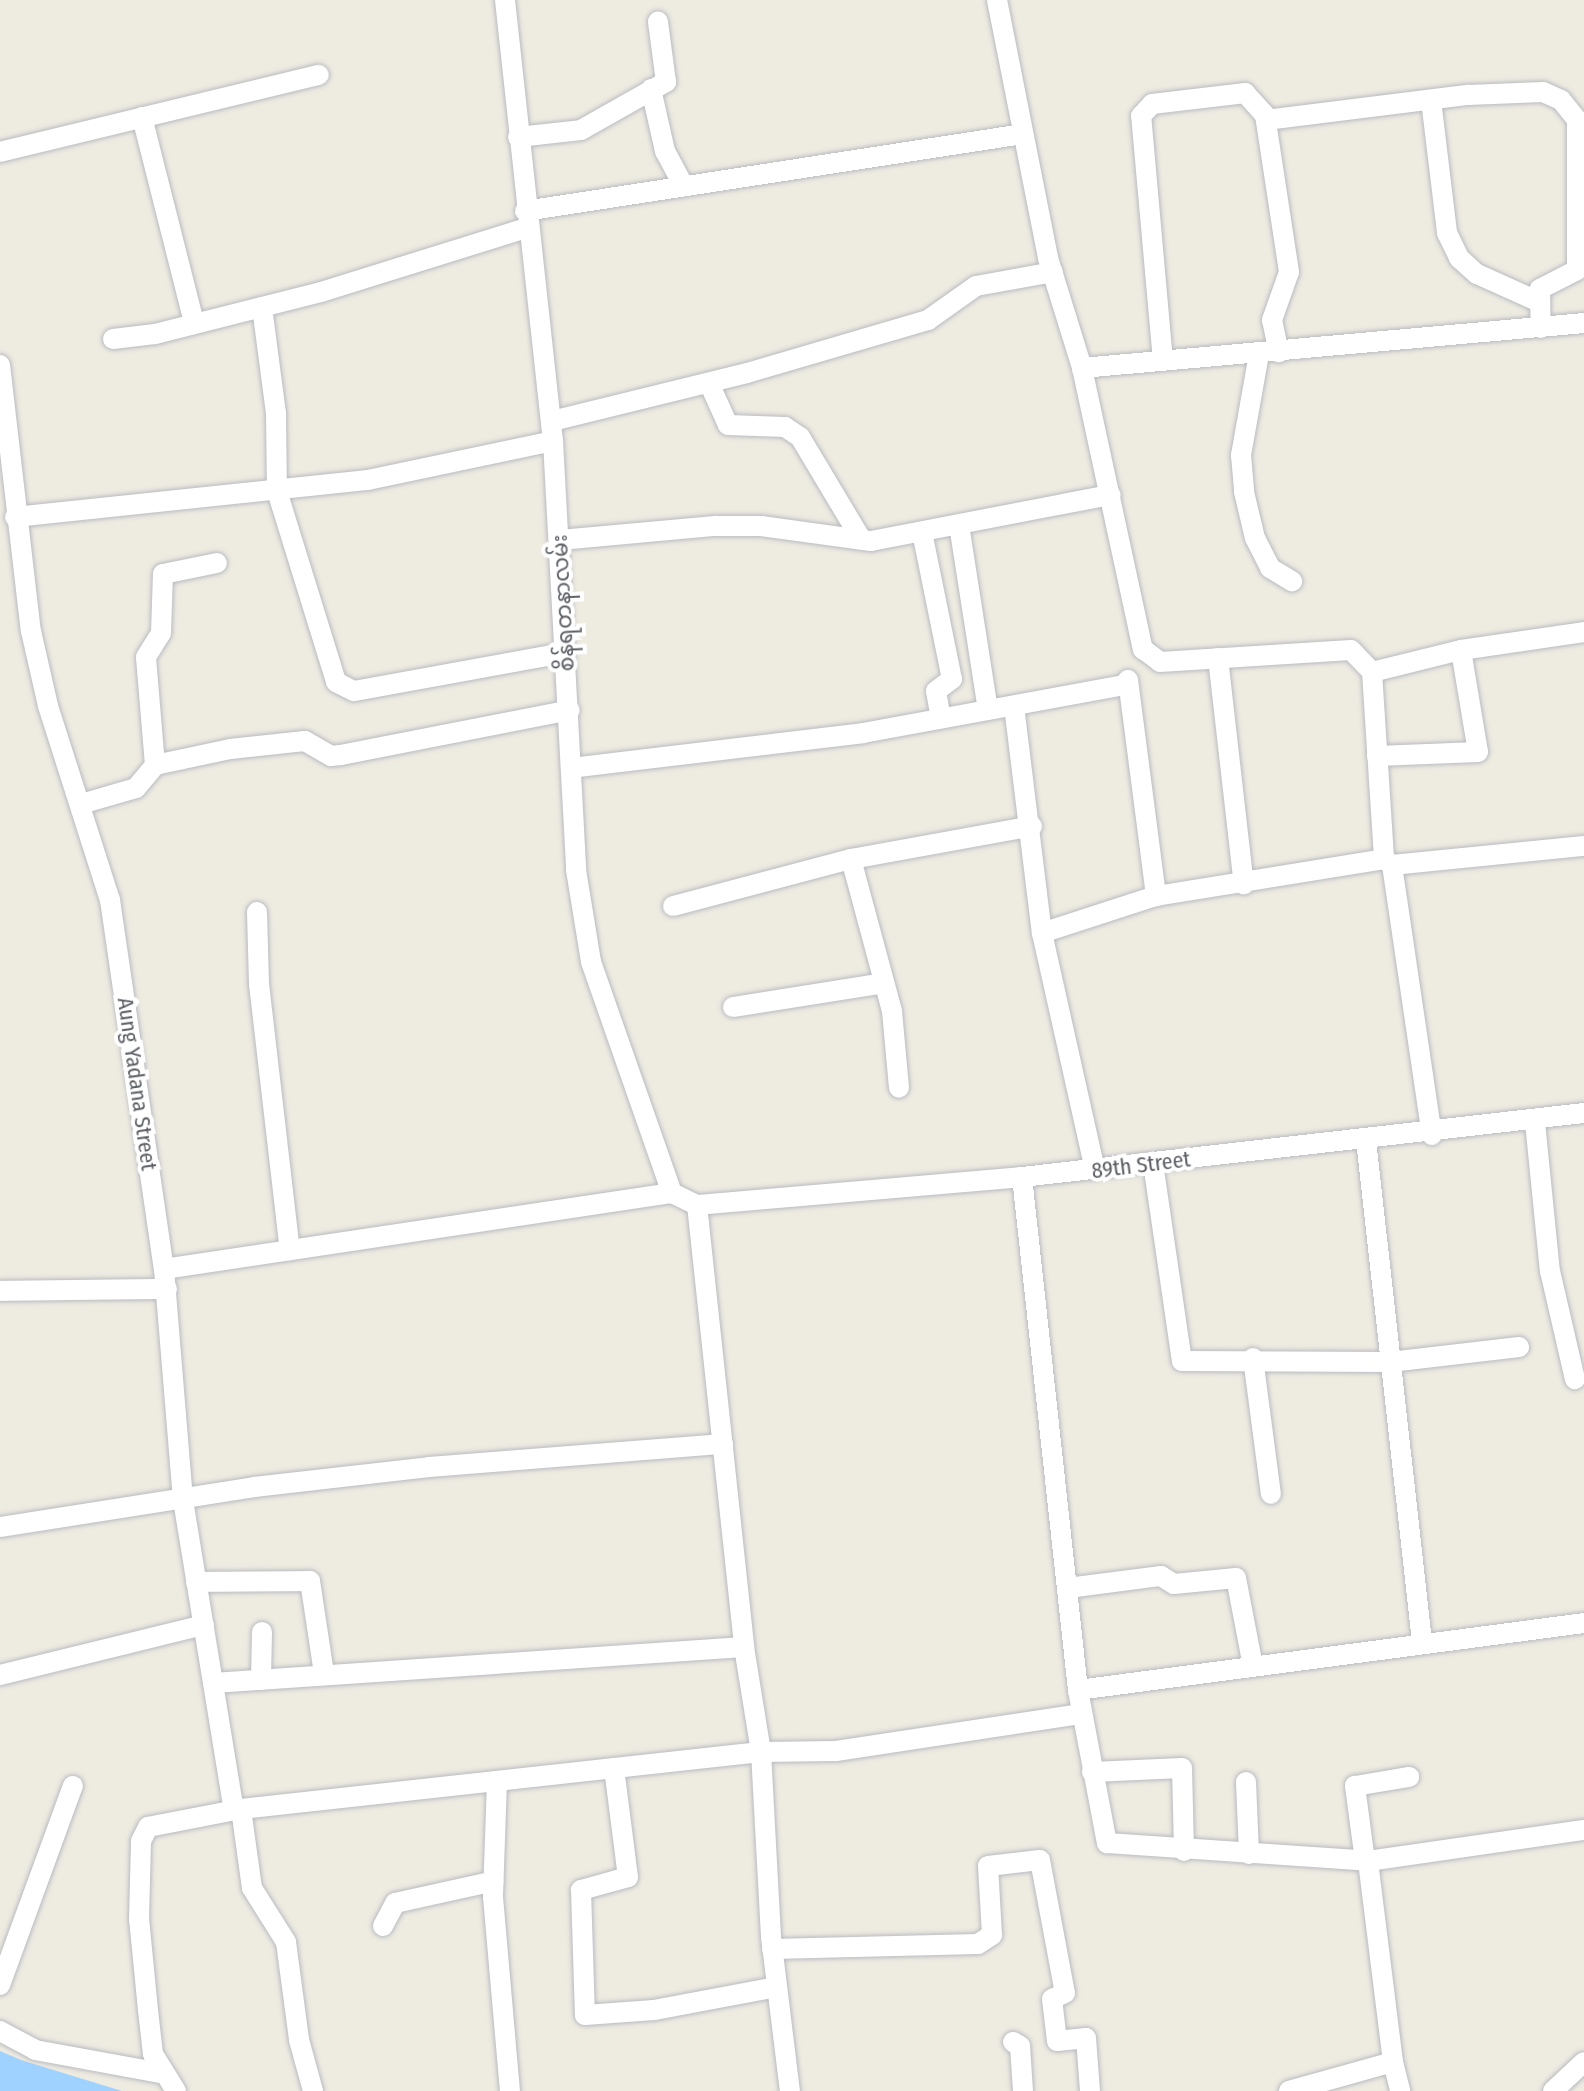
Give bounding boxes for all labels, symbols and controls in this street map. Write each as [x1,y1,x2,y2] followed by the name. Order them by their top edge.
[546,534,580,672] street label: စိန်ရတနာလမ်း
[112,996,162,1172] street label: Aung Yadana Street
[1090,1146,1192,1184] street label: 89th Street

